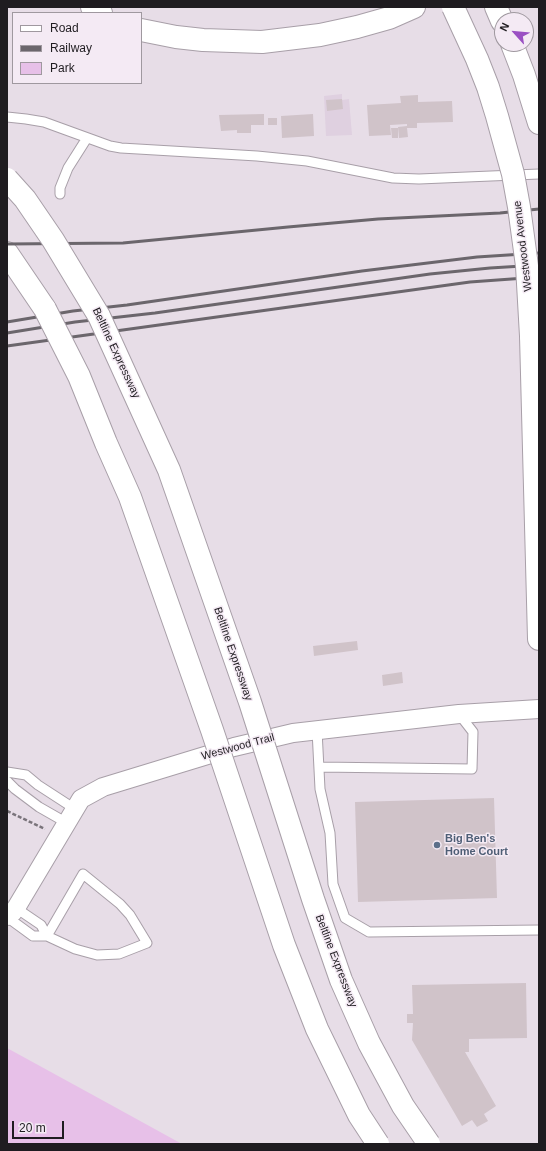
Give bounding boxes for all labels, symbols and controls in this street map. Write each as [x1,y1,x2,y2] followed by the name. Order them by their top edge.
[12,12,142,84] legend
[494,12,534,52] north arrow
[50,21,79,35] text: Road
[497,21,511,33] text: N
[50,41,92,55] text: Railway
[50,61,75,75] text: Park
[511,200,535,292] street label: Westwood Avenue
[89,306,143,400] street label: Beltline Expressway
[211,605,255,703] street label: Beltline Expressway
[200,731,276,763] street label: Westwood Trail
[445,832,508,858] place label: Big Ben's Home Court
[432,840,442,850] marker: Big Ben's Home Court
[312,913,360,1009] street label: Beltline Expressway
[14,1113,66,1139] scale bar
[19,1121,46,1135] text: 20 m

